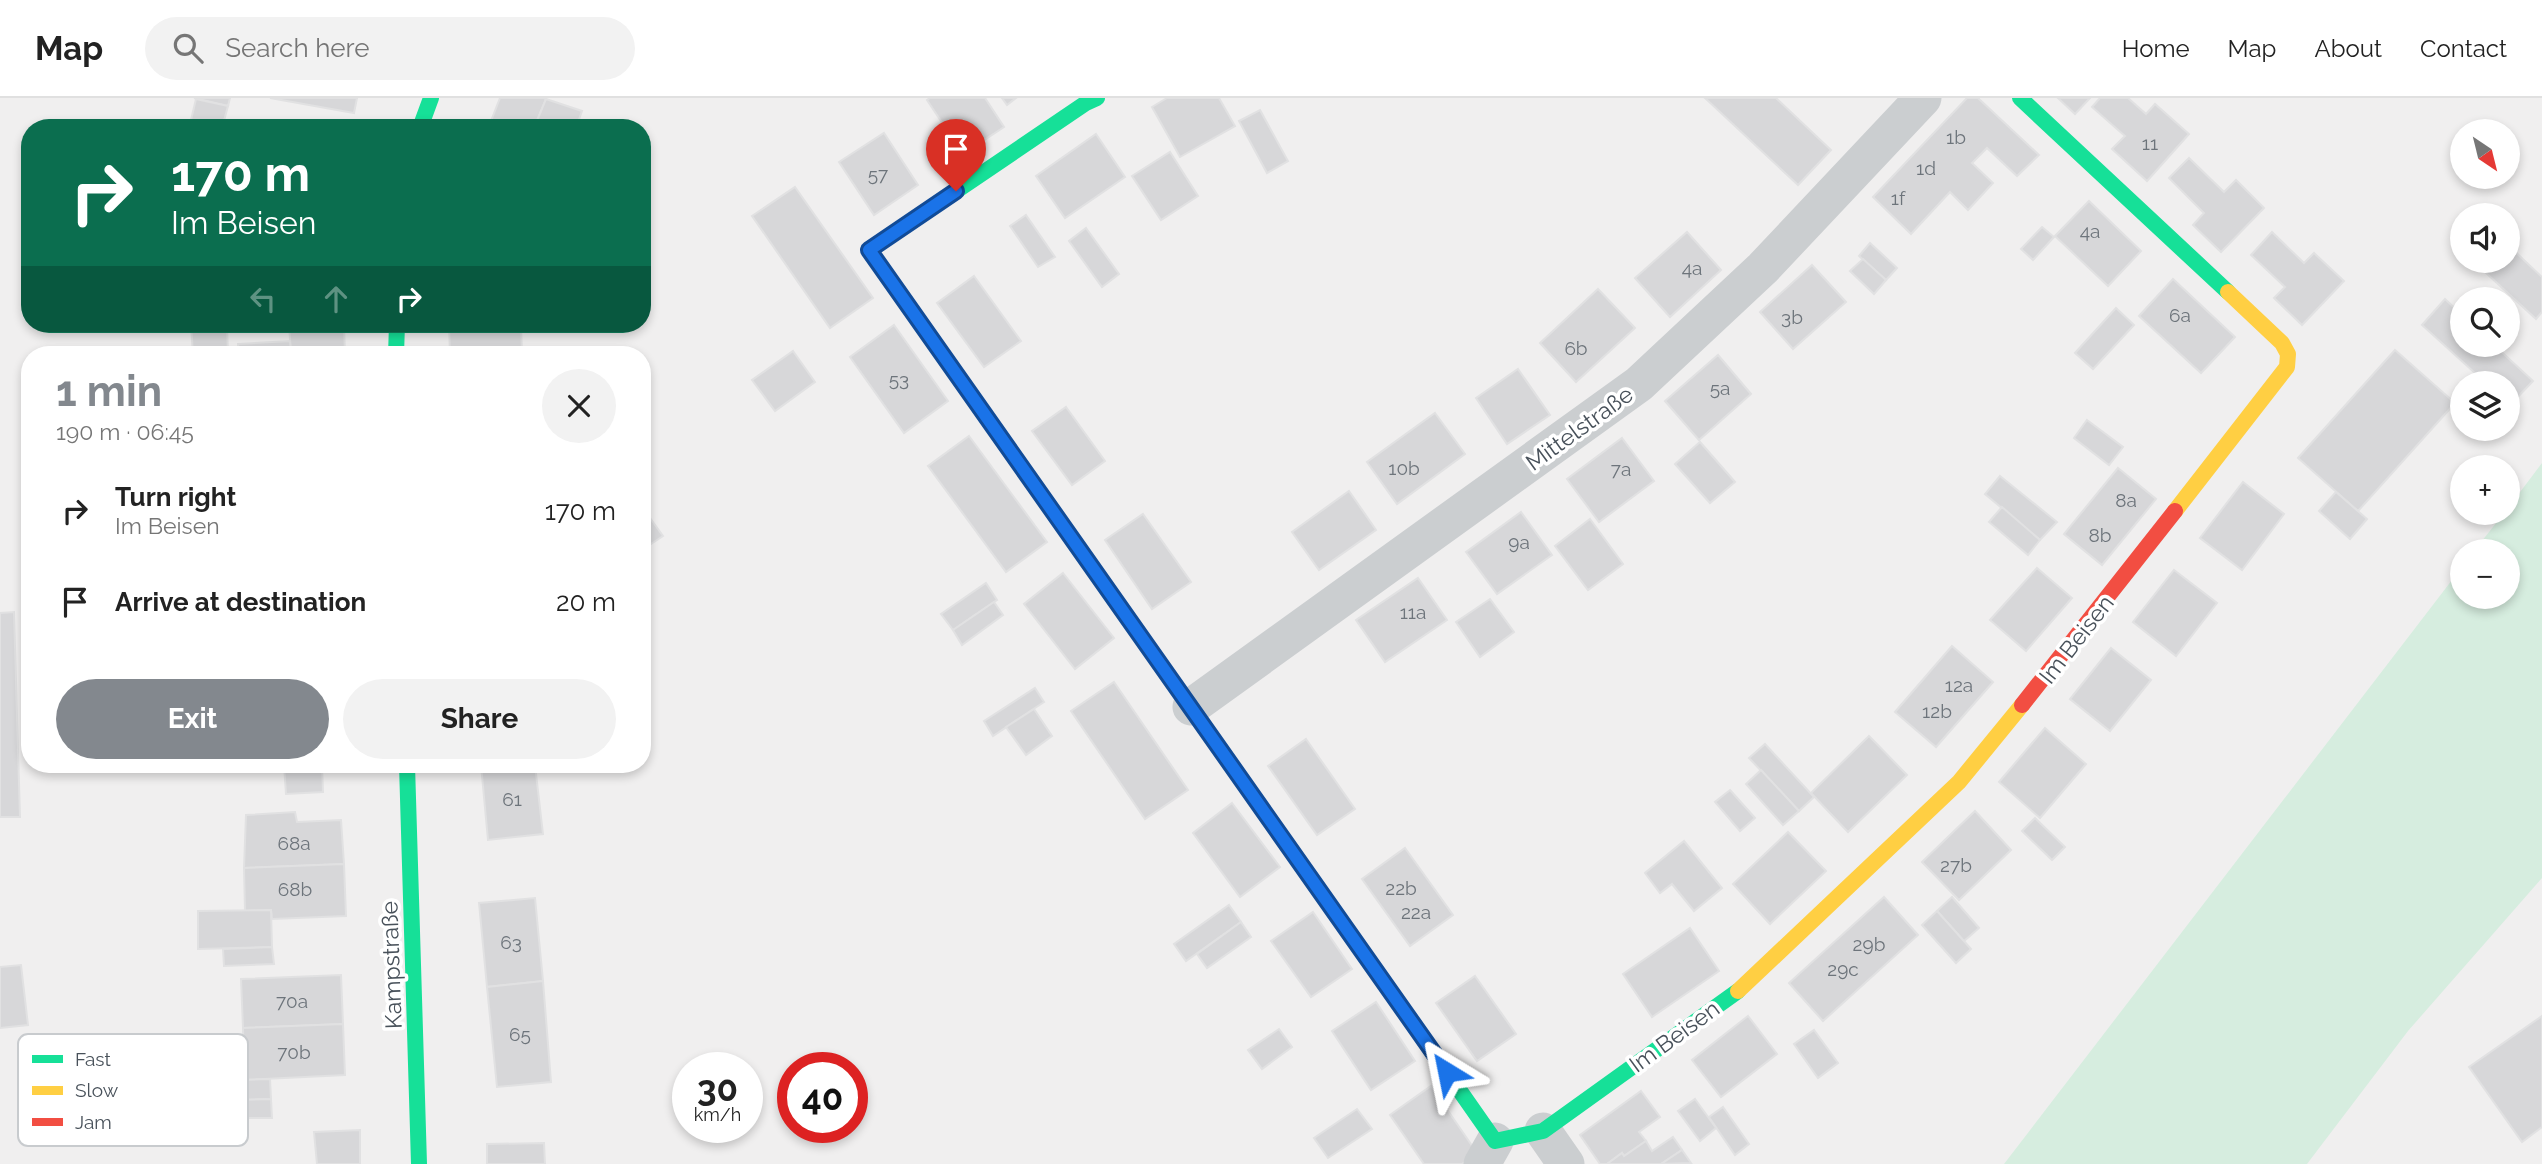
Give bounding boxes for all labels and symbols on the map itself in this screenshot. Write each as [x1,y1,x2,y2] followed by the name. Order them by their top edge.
[926,119,986,191] pin
[2450,119,2520,189] north arrow
[1946,126,1966,148] house number: 1b
[2142,132,2158,154] house number: 11
[1916,157,1936,179] house number: 1d
[868,163,888,185] house number: 57
[1891,187,1906,209] house number: 1f
[2080,220,2100,242] house number: 4a
[1682,257,1702,279] house number: 4a
[2169,304,2191,326] house number: 6a
[1781,306,1803,328] house number: 3b
[1564,337,1588,359] house number: 6b
[889,368,909,390] house number: 53
[1710,377,1730,399] house number: 5a
[1520,380,1638,476] street label: Mittelstraße
[1388,457,1420,479] house number: 10b
[1611,458,1631,480] house number: 7a
[2115,489,2137,511] house number: 8a
[2089,524,2112,546] house number: 8b
[1508,531,1530,553] house number: 9a
[2033,589,2119,689] street label: Im Beisen
[1400,601,1426,623] house number: 11a
[1945,674,1973,696] house number: 12a
[1922,700,1952,722] house number: 12b
[502,788,522,810] house number: 61
[277,832,311,854] house number: 68a
[1940,854,1972,876] house number: 27b
[1385,877,1417,899] house number: 22b
[278,878,312,900] house number: 68b
[375,900,407,1030] street label: Kampstraße
[1401,901,1431,923] house number: 22a
[500,931,522,953] house number: 63
[1853,933,1885,955] house number: 29b
[1827,958,1859,980] house number: 29c
[276,990,308,1012] house number: 70a
[1624,994,1724,1078] street label: Im Beisen
[509,1023,531,1045] house number: 65
[18,1034,248,1146] legend
[1410,1035,1484,1109] position arrow
[277,1041,311,1063] house number: 70b
[75,1048,111,1070] text: Fast
[777,1052,868,1143] speed limit sign: 40
[75,1079,119,1101] text: Slow
[75,1111,112,1133] text: Jam

